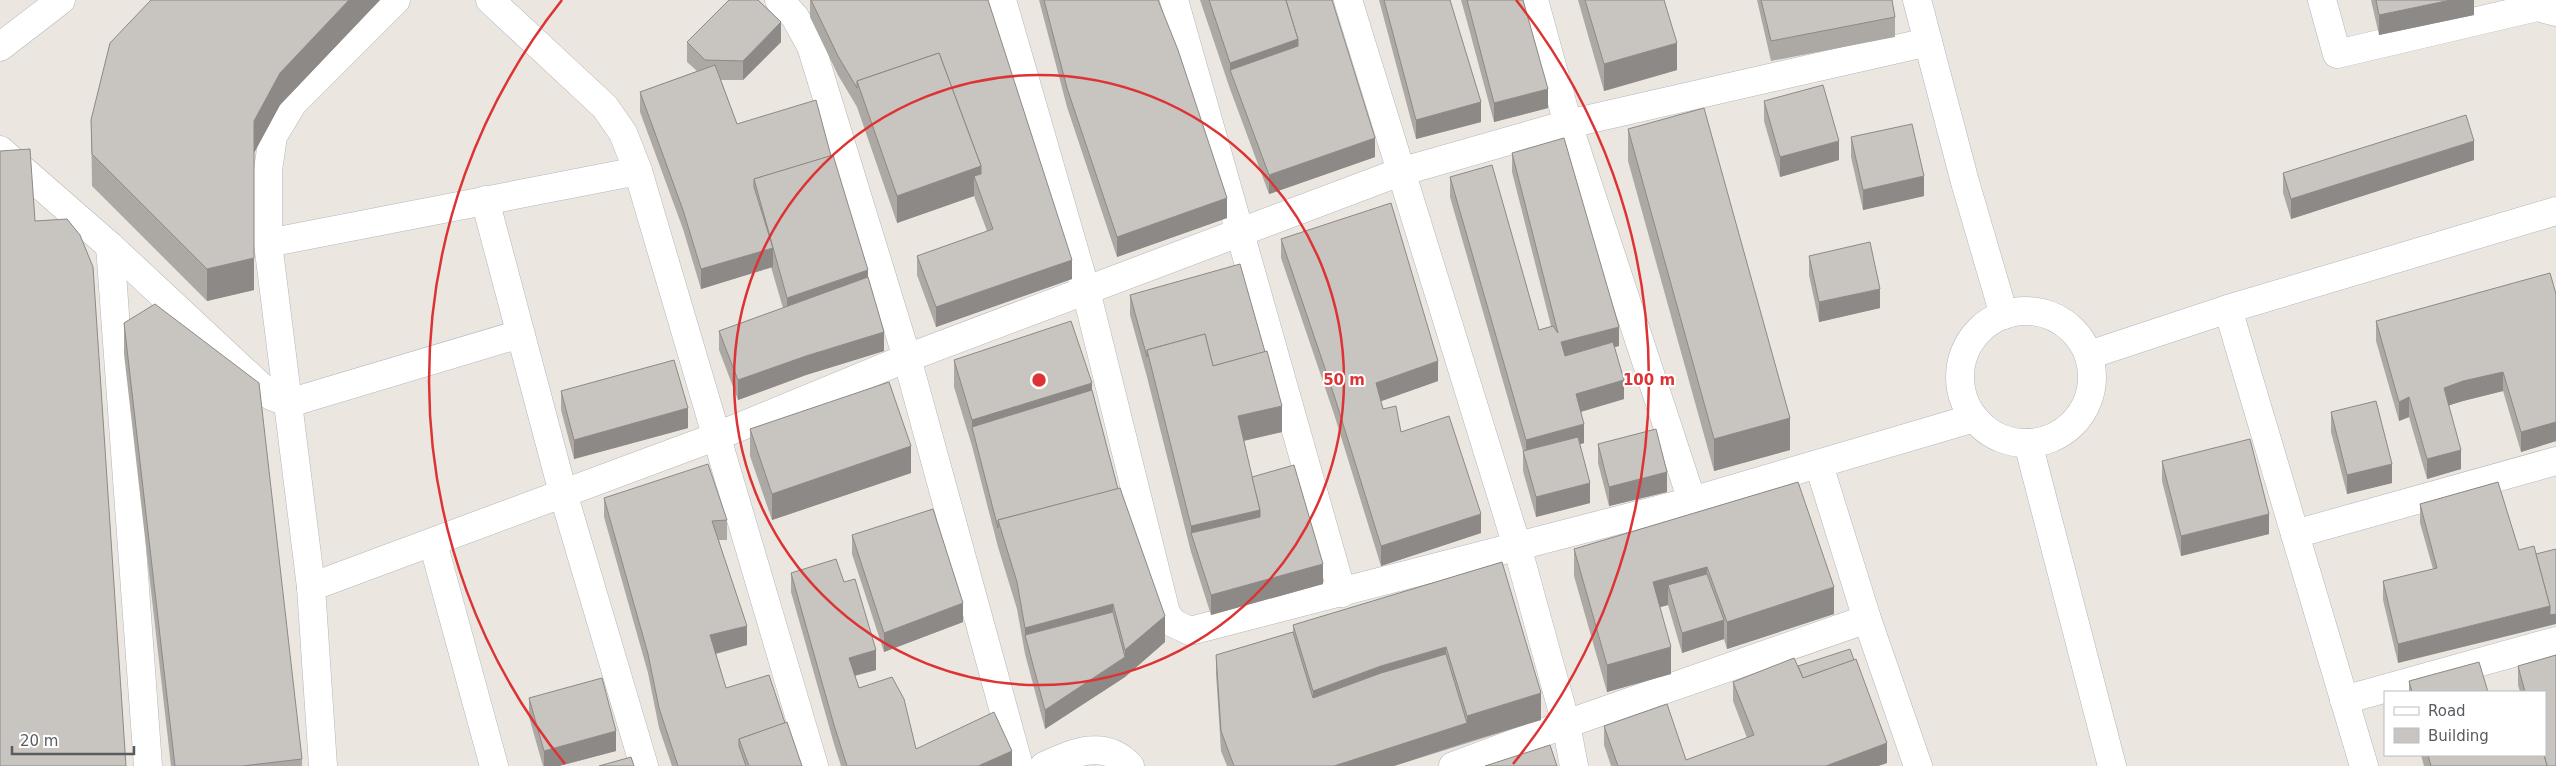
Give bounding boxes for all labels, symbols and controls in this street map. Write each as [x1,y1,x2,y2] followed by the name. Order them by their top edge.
[1030,371,1048,389] centre of rings
[1323,371,1365,389] text: 50 m
[1623,371,1675,389] text: 100 m
[2384,691,2546,756] legend
[2428,702,2466,720] text: Road
[12,724,135,756] scale bar
[2428,727,2489,745] text: Building
[20,732,58,750] text: 20 m

